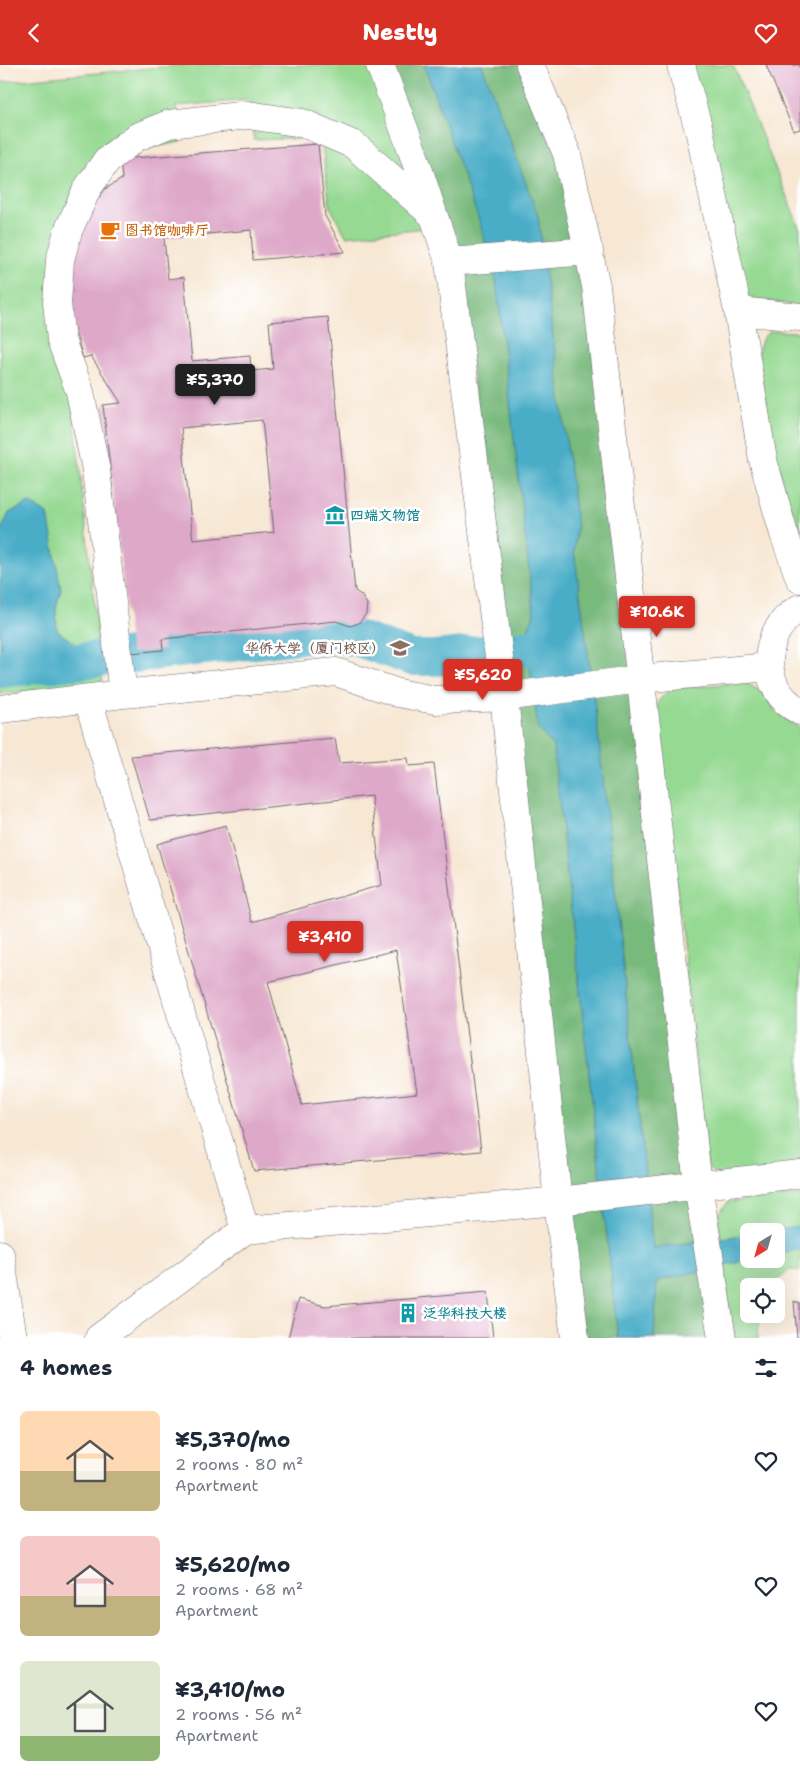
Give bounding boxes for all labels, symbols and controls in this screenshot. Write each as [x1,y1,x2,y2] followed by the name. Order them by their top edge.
[363,18,438,47] text: Nestly
[20,19,48,47] icon: back
[752,19,780,47] icon: heart
[99,219,121,241] cafe icon: 图书馆咖啡厅
[125,221,209,239] place label: 图书馆咖啡厅
[174,363,256,406] pin: ¥5,370
[186,369,244,390] text: ¥5,370
[324,504,346,526] museum icon: 四端文物馆
[350,506,420,524] place label: 四端文物馆
[616,595,698,638] pin: ¥10.6K
[630,601,684,622] text: ¥10.6K
[389,637,411,659] school or university icon: 华侨大学（厦门校区）
[245,639,385,657] place label: 华侨大学（厦门校区）
[442,659,524,701] pin: ¥5,620
[454,664,512,685] text: ¥5,620
[284,921,366,963] pin: ¥3,410
[298,926,352,947] text: ¥3,410
[740,1223,785,1267] north arrow
[740,1223,785,1323] map controls
[740,1278,785,1323] button: locate
[397,1302,419,1324] building icon: 泛华科技大楼
[423,1304,507,1322] place label: 泛华科技大楼
[20,1354,112,1382] text: 4 homes
[752,1354,780,1382] icon: filters
[175,1426,291,1454] text: ¥5,370/mo
[60,1431,120,1491] icon: home
[752,1447,780,1475] icon: heart
[175,1454,303,1475] text: 2 rooms · 80 m²
[175,1475,258,1496] text: Apartment
[175,1551,290,1579] text: ¥5,620/mo
[60,1556,120,1616] icon: home
[752,1572,780,1600] icon: heart
[175,1579,303,1600] text: 2 rooms · 68 m²
[175,1600,258,1621] text: Apartment
[175,1676,285,1704] text: ¥3,410/mo
[60,1681,120,1741] icon: home
[752,1697,780,1725] icon: heart
[175,1704,302,1725] text: 2 rooms · 56 m²
[175,1725,258,1746] text: Apartment

